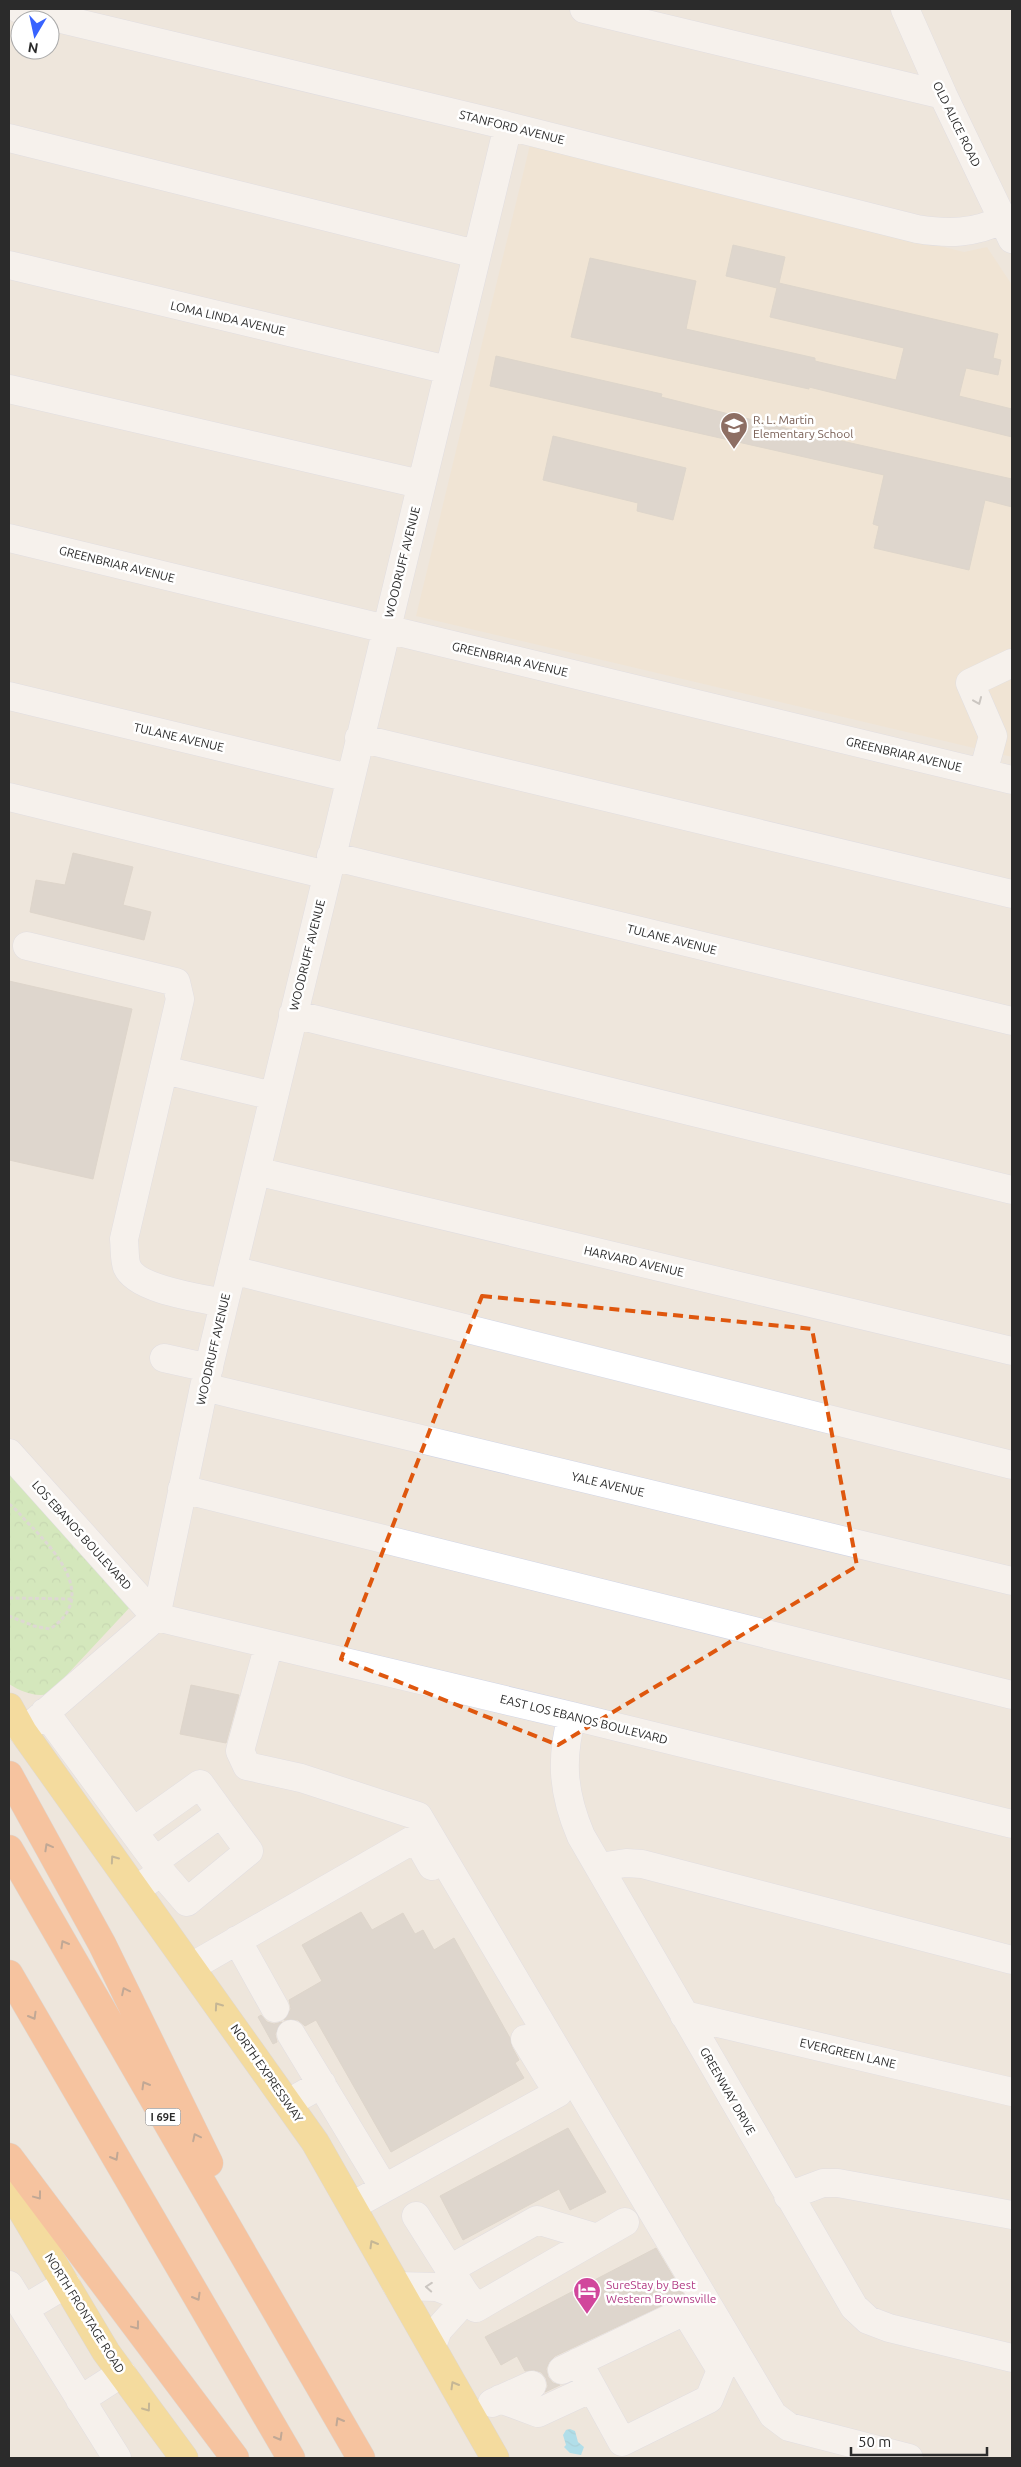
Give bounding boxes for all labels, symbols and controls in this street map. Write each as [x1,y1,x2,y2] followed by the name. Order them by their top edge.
[10,10,60,60] north arrow
[27,39,39,57] text: N
[931,79,983,169] street label: OLD ALICE ROAD
[458,108,566,146] street label: STANFORD AVENUE
[169,298,287,338] street label: LOMA LINDA AVENUE
[719,411,749,450] school or university icon: R. L. Martin Elementary School
[753,413,853,440] place label: R. L. Martin Elementary School
[382,505,422,619] street label: WOODRUFF AVENUE
[58,543,176,585] street label: GREENBRIAR AVENUE
[451,639,570,679] street label: GREENBRIAR AVENUE
[971,696,982,705] one-way arrow
[133,720,226,754] street label: TULANE AVENUE
[845,734,964,774] street label: GREENBRIAR AVENUE
[287,898,327,1012] street label: WOODRUFF AVENUE
[626,922,719,957] street label: TULANE AVENUE
[583,1243,685,1279] street label: HARVARD AVENUE
[194,1292,232,1406] street label: WOODRUFF AVENUE
[570,1469,646,1499] street label: YALE AVENUE
[30,1478,134,1592] street label: LOS EBANOS BOULEVARD
[499,1692,669,1746] street label: EAST LOS EBANOS BOULEVARD
[45,1844,55,1853] one-way arrow
[111,1855,120,1865] one-way arrow
[60,1940,70,1949] one-way arrow
[121,1987,131,1996] one-way arrow
[215,2002,224,2011] one-way arrow
[27,2011,37,2020] one-way arrow
[228,2022,306,2124] street label: NORTH EXPRESSWAY
[799,2036,898,2070] street label: EVERGREEN LANE
[698,2045,758,2137] street label: GREENWAY DRIVE
[141,2081,151,2090] one-way arrow
[146,2108,180,2126] road number: I 69E
[193,2133,203,2142] one-way arrow
[109,2151,119,2160] one-way arrow
[32,2190,41,2200] one-way arrow
[370,2241,380,2250] one-way arrow
[43,2251,127,2375] street label: NORTH FRONTAGE ROAD
[572,2276,602,2315] hotel icon: SureStay by Best Western Brownsville
[606,2278,716,2305] place label: SureStay by Best Western Brownsville
[425,2281,433,2292] one-way arrow
[191,2291,201,2300] one-way arrow
[130,2320,139,2330] one-way arrow
[450,2382,460,2391] one-way arrow
[141,2402,150,2411] one-way arrow
[336,2418,346,2427] one-way arrow
[851,2424,987,2456] scale bar
[272,2432,282,2441] one-way arrow
[858,2433,891,2450] text: 50 m

